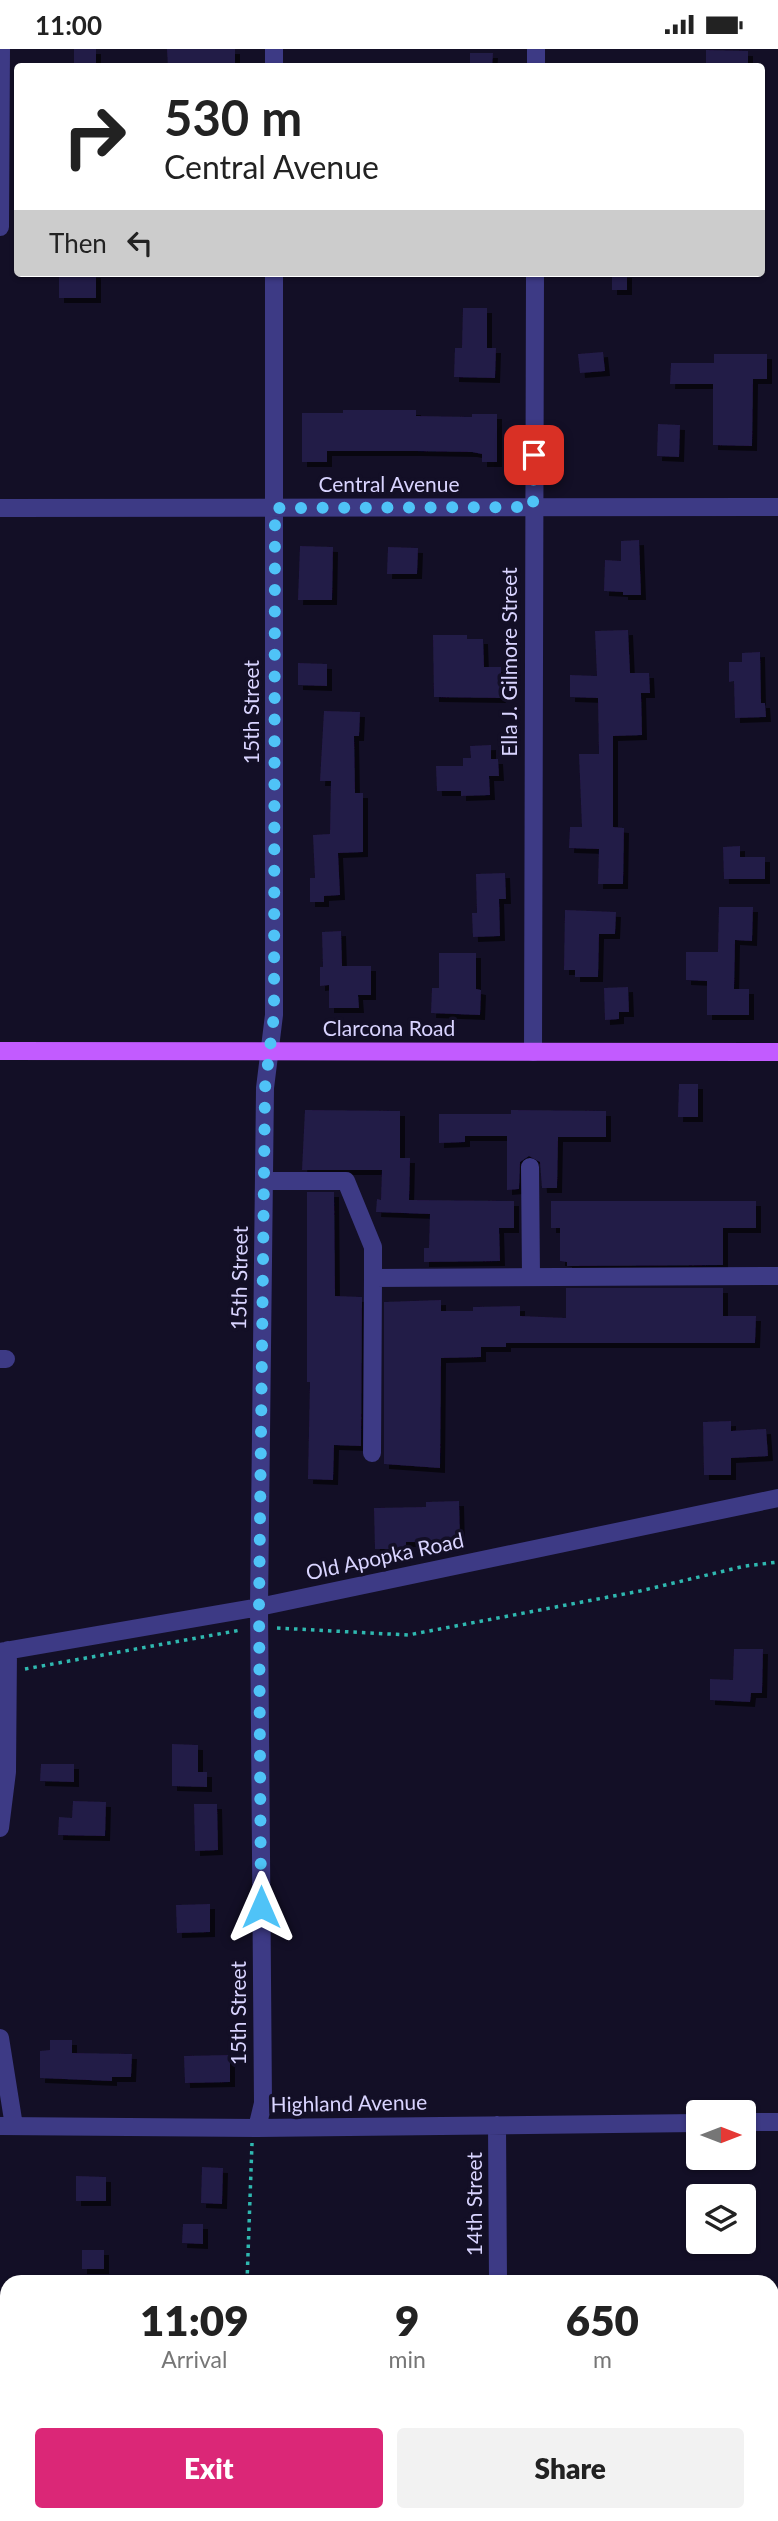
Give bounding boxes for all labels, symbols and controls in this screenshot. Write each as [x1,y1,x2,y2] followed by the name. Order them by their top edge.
[35,9,102,41] text: 11:00
[164,88,302,146] text: 530 m
[49,91,140,182] icon: right
[164,147,379,186] text: Central Avenue
[121,224,159,262] icon: left
[49,227,107,259] text: Then
[504,425,564,485] pin
[515,436,553,474] icon: arrive
[318,471,460,496] street label: Central Avenue
[496,567,521,757] street label: Ella J. Gilmore Street
[238,659,263,764] street label: 15th Street
[323,1015,455,1040] street label: Clarcona Road
[225,1225,252,1330] street label: 15th Street
[304,1527,466,1584] street label: Old Apopka Road
[224,1870,298,1944] position arrow
[225,1960,250,2065] street label: 15th Street
[270,2089,427,2116] street label: Highland Avenue
[686,2100,756,2170] north arrow
[686,2100,756,2254] map controls
[461,2151,486,2256] street label: 14th Street
[686,2184,756,2254] button: layers
[140,2295,249,2345] text: 11:09
[395,2295,419,2345] text: 9
[566,2295,639,2345] text: 650
[161,2345,227,2373] text: Arrival
[389,2345,426,2373] text: min
[593,2345,612,2373] text: m
[35,2428,383,2508] button: Exit
[397,2428,744,2508] button: Share

